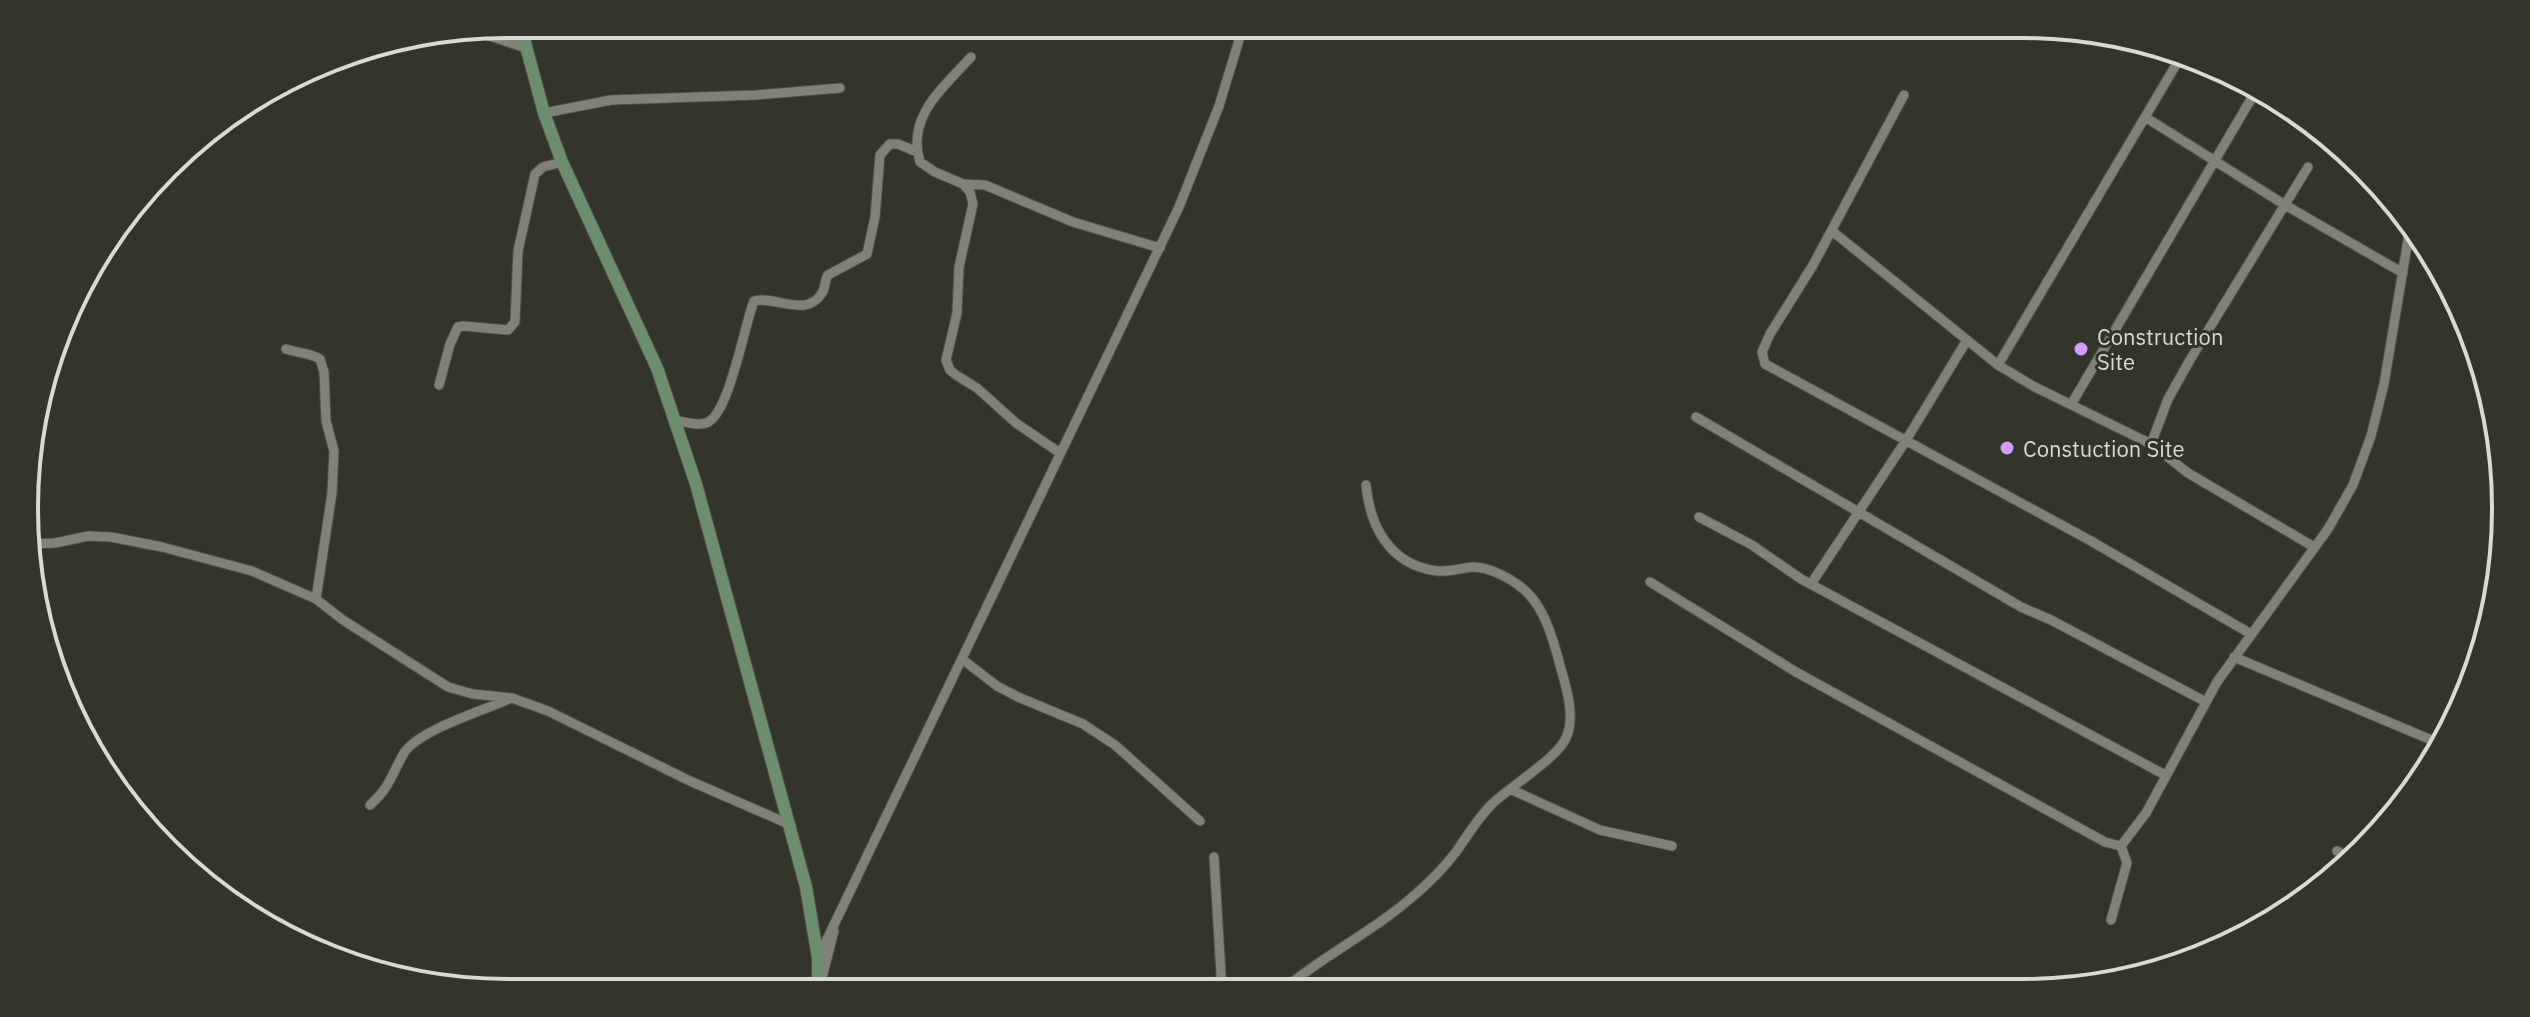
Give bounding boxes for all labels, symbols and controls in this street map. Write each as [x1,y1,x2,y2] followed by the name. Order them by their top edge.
[2097,322,2223,376] place label: Construction Site
[2072,340,2090,358] marker: Construction Site
[2023,434,2185,463] place label: Constuction Site
[1998,439,2016,457] marker: Constuction Site

